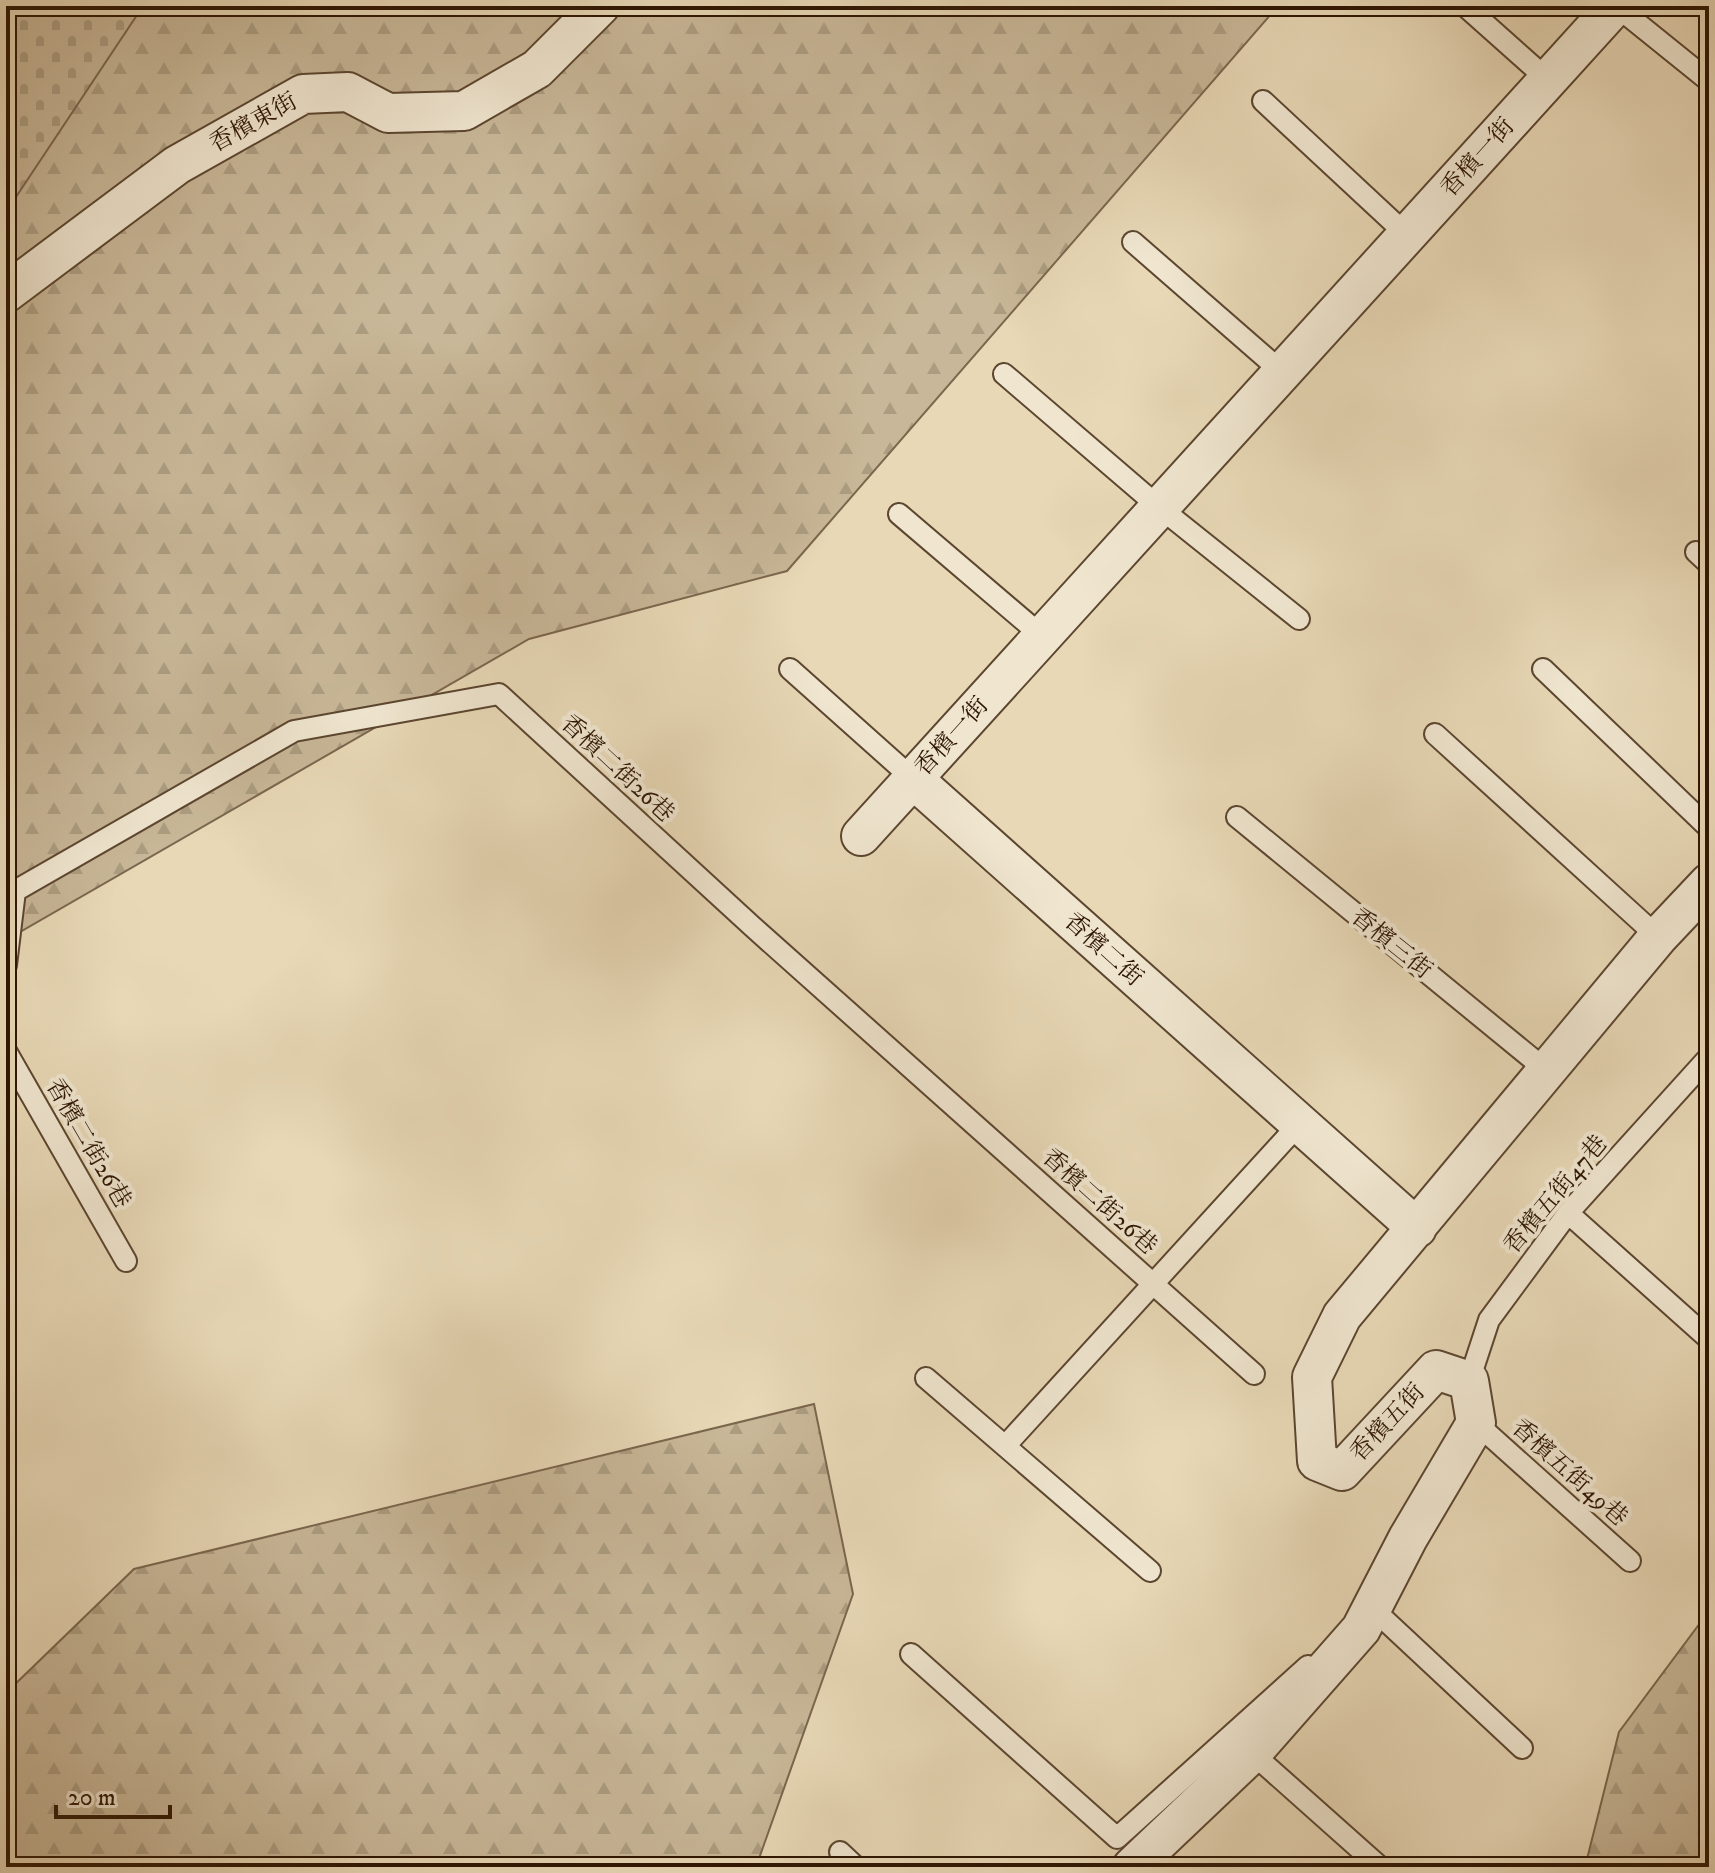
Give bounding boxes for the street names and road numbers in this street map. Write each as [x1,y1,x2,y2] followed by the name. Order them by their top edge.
[204,86,303,159] street label: 香檳東街
[1434,112,1521,203] street label: 香檳一街
[908,691,995,782] street label: 香檳一街
[554,709,680,829] street label: 香檳二街26巷
[1345,902,1438,986] street label: 香檳三街
[1058,906,1149,993] street label: 香檳二街
[39,1074,137,1213] street label: 香檳二街26巷
[1497,1129,1614,1260] street label: 香檳五街47巷
[1036,1142,1163,1261] street label: 香檳二街26巷
[1344,1377,1431,1468] street label: 香檳五街
[1505,1413,1634,1533] street label: 香檳五街49巷

